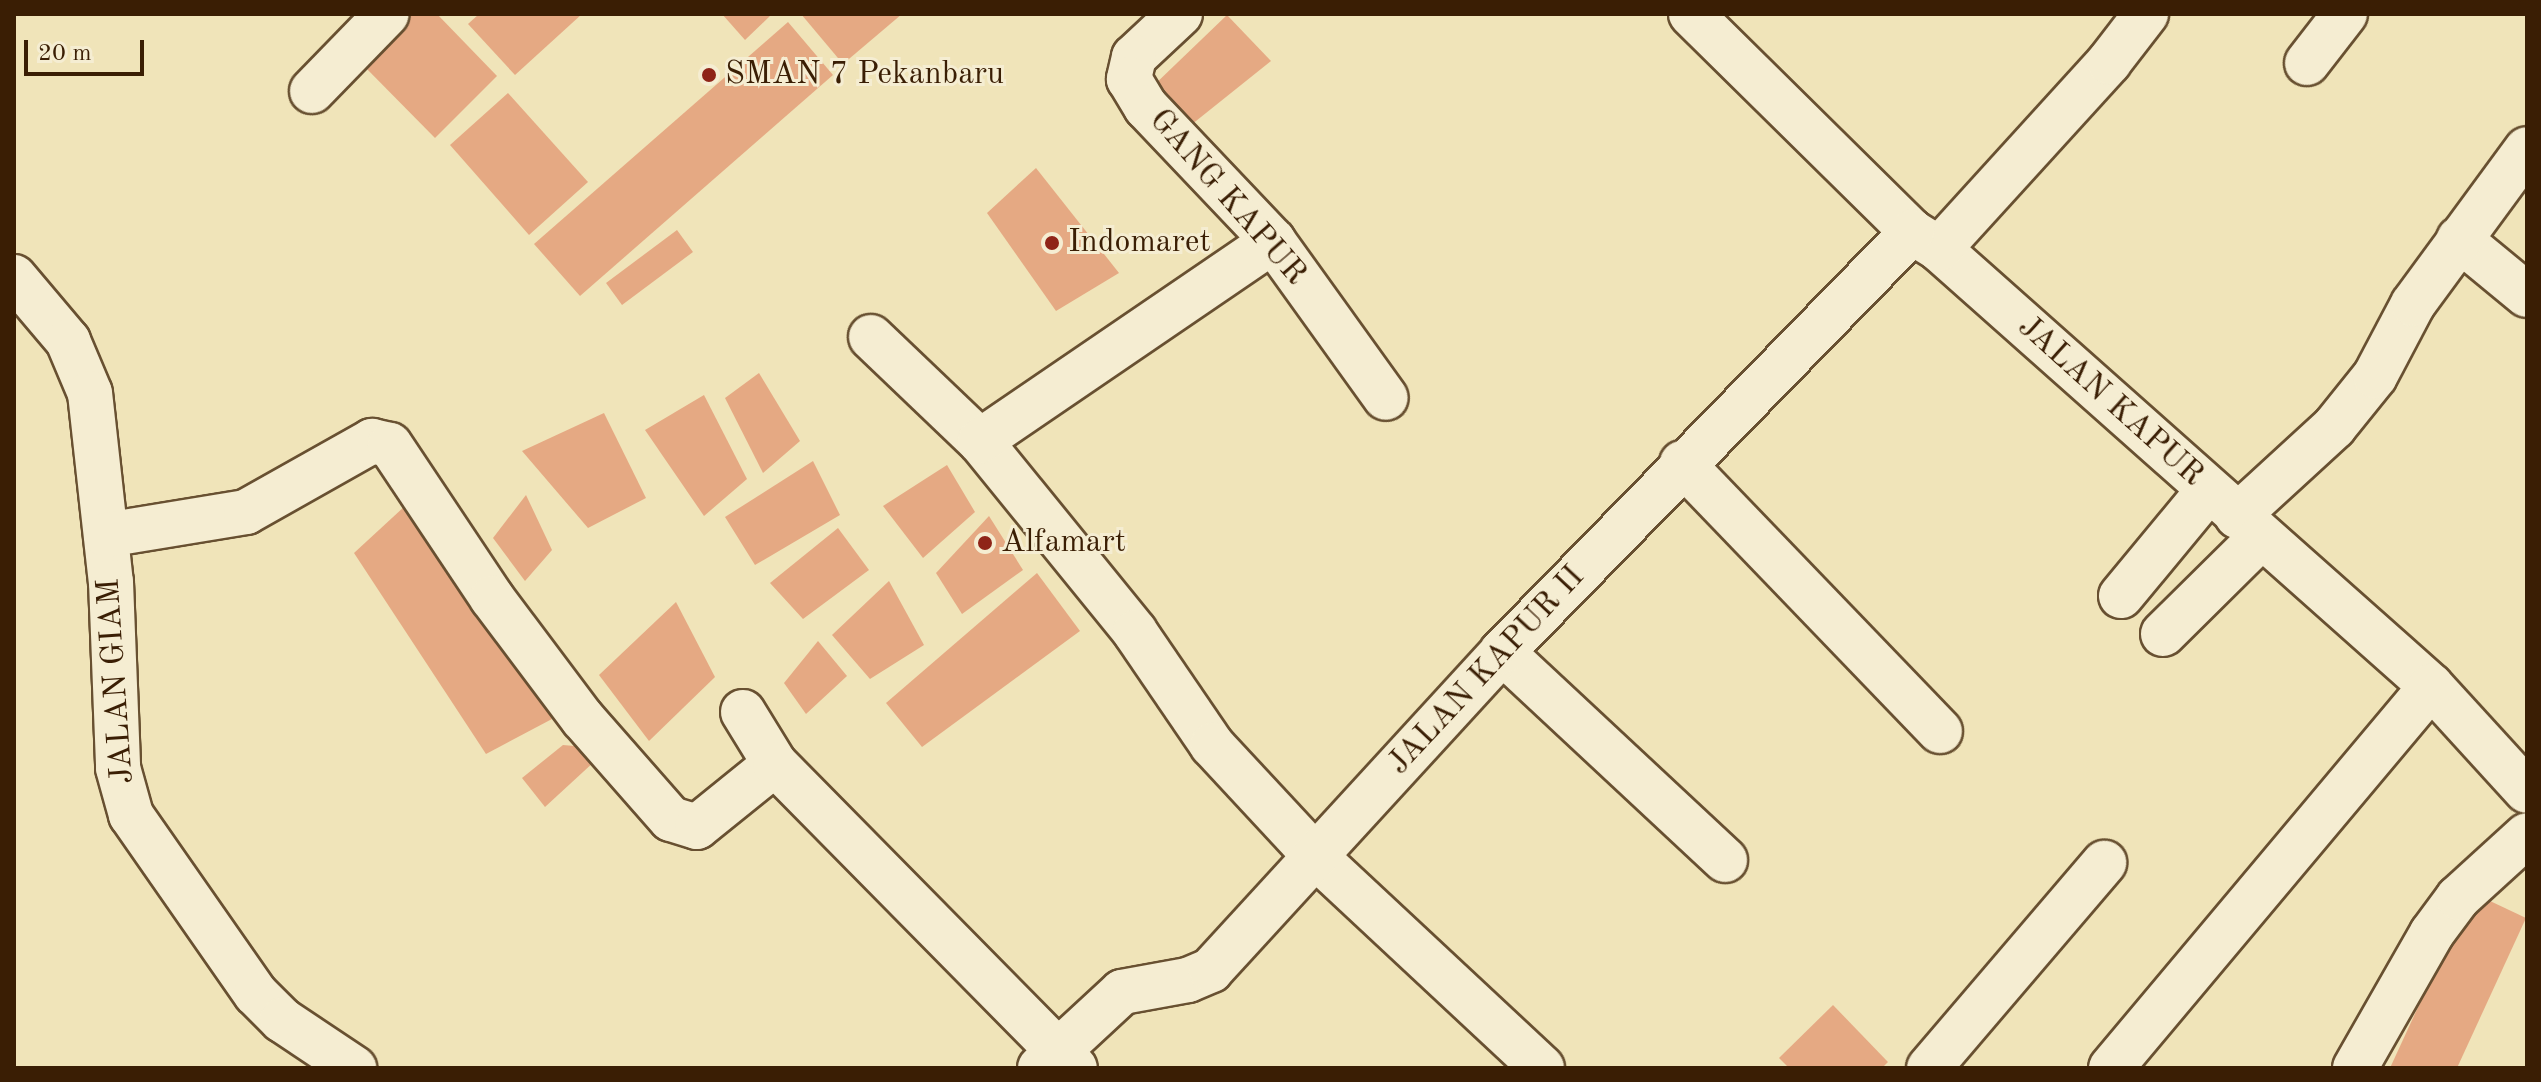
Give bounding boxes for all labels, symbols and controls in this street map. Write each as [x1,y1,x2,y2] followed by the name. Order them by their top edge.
[28,24,148,74] scale bar
[38,42,92,66] text: 20 m
[725,56,1004,94] place label: SMAN 7 Pekanbaru
[700,66,718,84] marker: SMAN 7 Pekanbaru
[1140,102,1314,294] street label: GANG KAPUR
[1068,224,1211,262] place label: Indomaret
[1043,234,1061,252] marker: Indomaret
[2009,309,2211,495] street label: JALAN KAPUR
[1001,524,1126,562] place label: Alfamart
[976,534,994,552] marker: Alfamart
[1381,559,1593,783] street label: JALAN KAPUR II
[91,577,143,785] street label: JALAN GIAM

